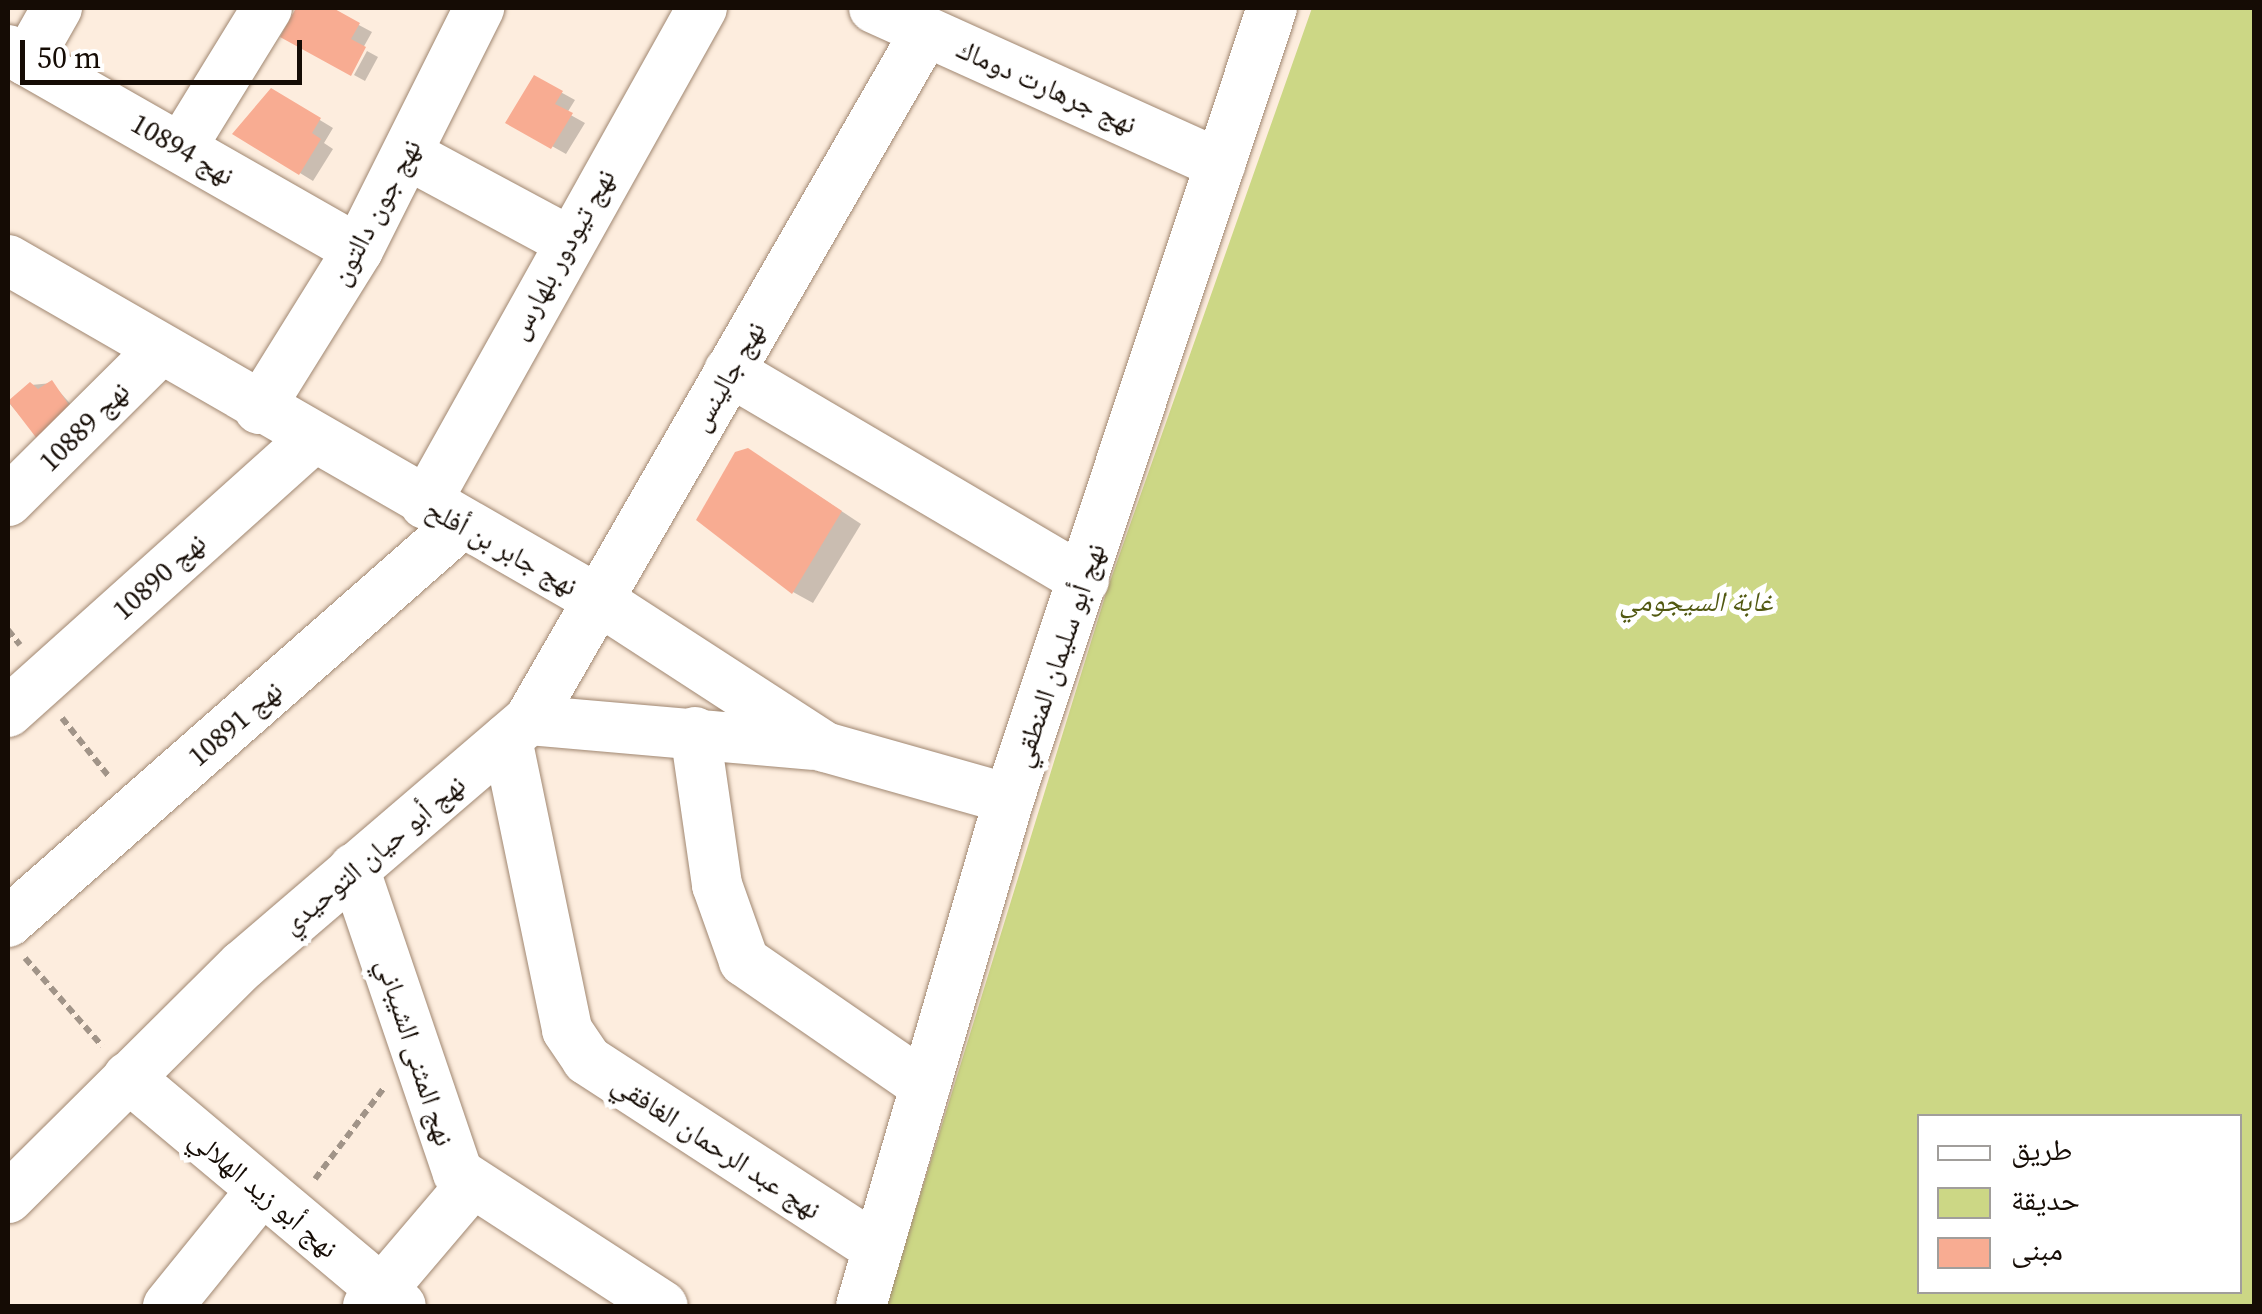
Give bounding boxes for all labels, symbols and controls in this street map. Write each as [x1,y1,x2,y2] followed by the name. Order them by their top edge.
[25,20,308,82] scale bar
[952,31,1142,141] street label: نهج جرهارت دوماك
[37,37,101,78] text: 50 m
[125,106,241,192] street label: نهج 10894
[322,133,428,291] street label: نهج جون دالتون
[500,163,622,345] street label: نهج تيودور بلهارس
[682,315,772,437] street label: نهج جالينس
[32,374,136,478] street label: نهج 10889
[420,491,584,603] street label: نهج جابر بن أفلح
[106,526,212,626] street label: نهج 10890
[1004,539,1112,771] street label: نهج أبو سليمان المنطقي
[1619,584,1773,618] park label: غابة السيجومي
[181,673,289,773] street label: نهج 10891
[274,767,472,941] street label: نهج أبو حيان التوحيدي
[370,954,462,1150] street label: نهج المثنى الشيباني
[606,1066,828,1226] street label: نهج عبد الرحمان الغافقي
[1917,1114,2242,1294] legend
[183,1121,345,1265] street label: نهج أبو زيد الهلالي
[2011,1129,2072,1170] text: طريق
[2011,1179,2080,1220] text: حديقة
[2011,1229,2063,1270] text: مبنى

